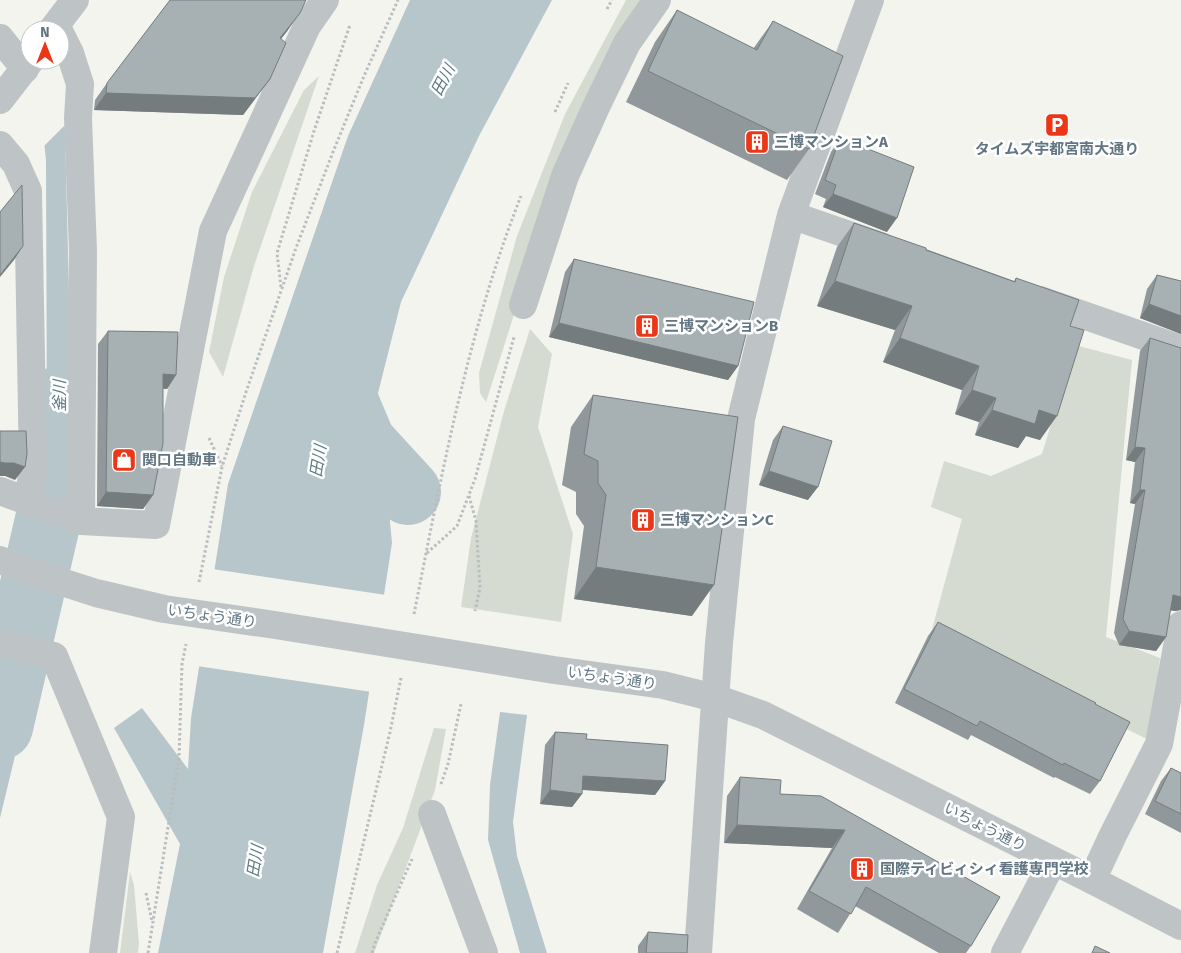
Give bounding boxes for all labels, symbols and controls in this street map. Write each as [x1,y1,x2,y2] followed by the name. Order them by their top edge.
[20,20,70,70] north arrow
[40,24,50,41] text: N
[427,60,460,99] water label: 田川
[1044,112,1070,138] parking icon: タイムズ宇都宮南大通り
[744,129,770,155] building icon: 三博マンションA
[774,133,889,151] place label: 三博マンションA
[975,140,1139,158] place label: タイムズ宇都宮南大通り
[634,313,660,339] building icon: 三博マンションB
[664,317,778,335] place label: 三博マンションB
[50,378,69,412] water label: 釜川
[306,442,330,478] water label: 田川
[111,447,137,473] shop icon: 関口自動車
[142,451,217,469] place label: 関口自動車
[630,507,656,533] building icon: 三博マンションC
[660,511,774,529] place label: 三博マンションC
[166,601,258,631] street label: いちょう通り
[566,663,658,693] street label: いちょう通り
[941,799,1029,855] street label: いちょう通り
[243,842,267,878] water label: 田川
[849,856,875,882] building icon: 国際ティビィシィ看護専門学校
[880,860,1089,878] place label: 国際ティビィシィ看護専門学校

